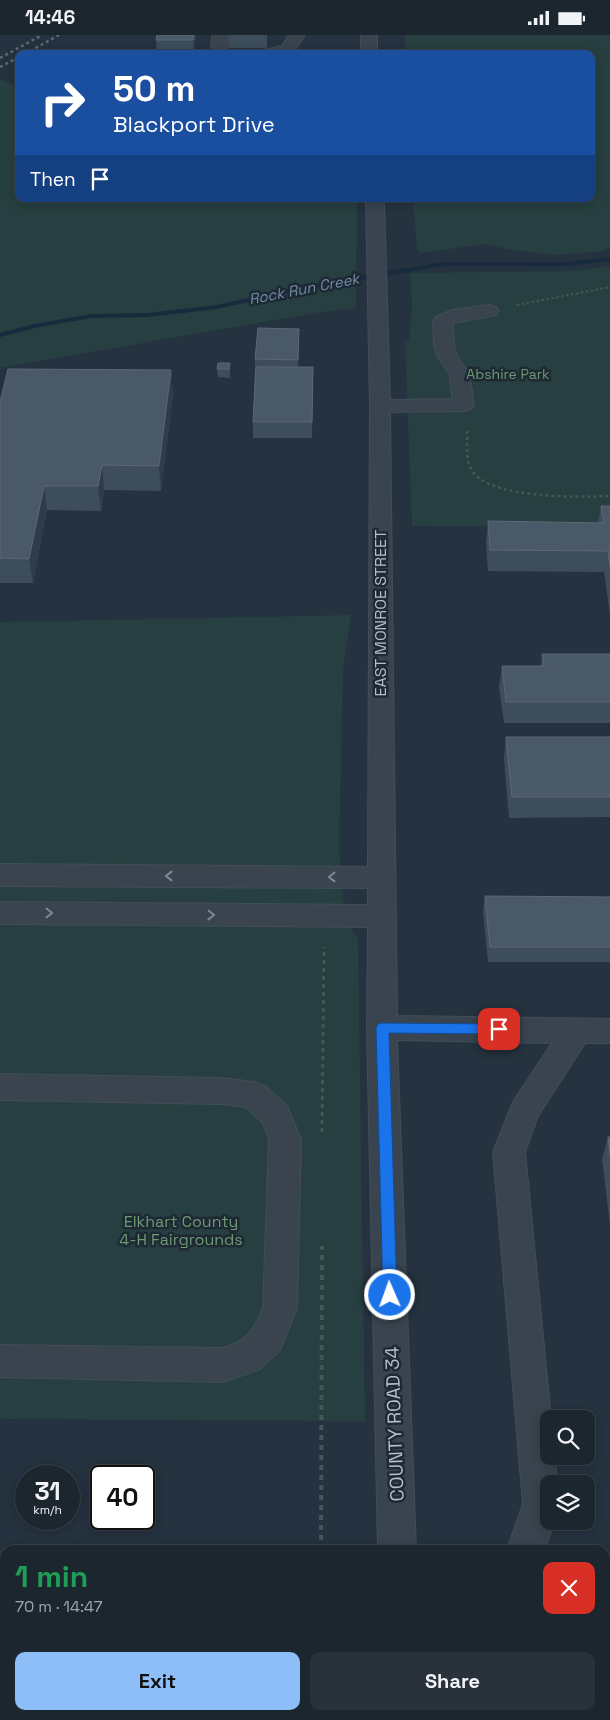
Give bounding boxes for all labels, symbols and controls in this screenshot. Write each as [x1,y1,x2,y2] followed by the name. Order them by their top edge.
[25,5,75,30] text: 14:46
[113,67,195,111] text: 50 m
[30,70,95,135] icon: right
[113,110,275,138] text: Blackport Drive
[86,165,114,193] icon: arrive
[30,167,76,192] text: Then
[247,268,363,309] water label: Rock Run Creek
[466,365,550,383] park label: Abshire Park
[370,530,391,696] street label: EAST MONROE STREET
[165,871,173,881] one-way arrow
[328,872,336,882] one-way arrow
[45,908,53,918] one-way arrow
[207,909,215,920] one-way arrow
[478,1008,520,1050] pin
[485,1015,513,1043] icon: arrive
[119,1211,243,1250] park label: Elkhart County 4-H Fairgrounds
[363,1268,415,1320] position arrow
[379,1346,410,1502] street label: COUNTY ROAD 34
[540,1410,595,1530] map controls
[540,1410,595,1465] button: search
[90,1465,155,1530] speed limit sign: 40
[34,1475,61,1507] text: 31
[540,1475,595,1530] button: layers
[33,1502,62,1518] text: km/h
[15,1557,88,1596] text: 1 min
[543,1562,595,1614] button: close
[15,1596,103,1617] text: 70 m · 14:47
[15,1652,300,1710] button: Exit
[310,1652,595,1710] button: Share

